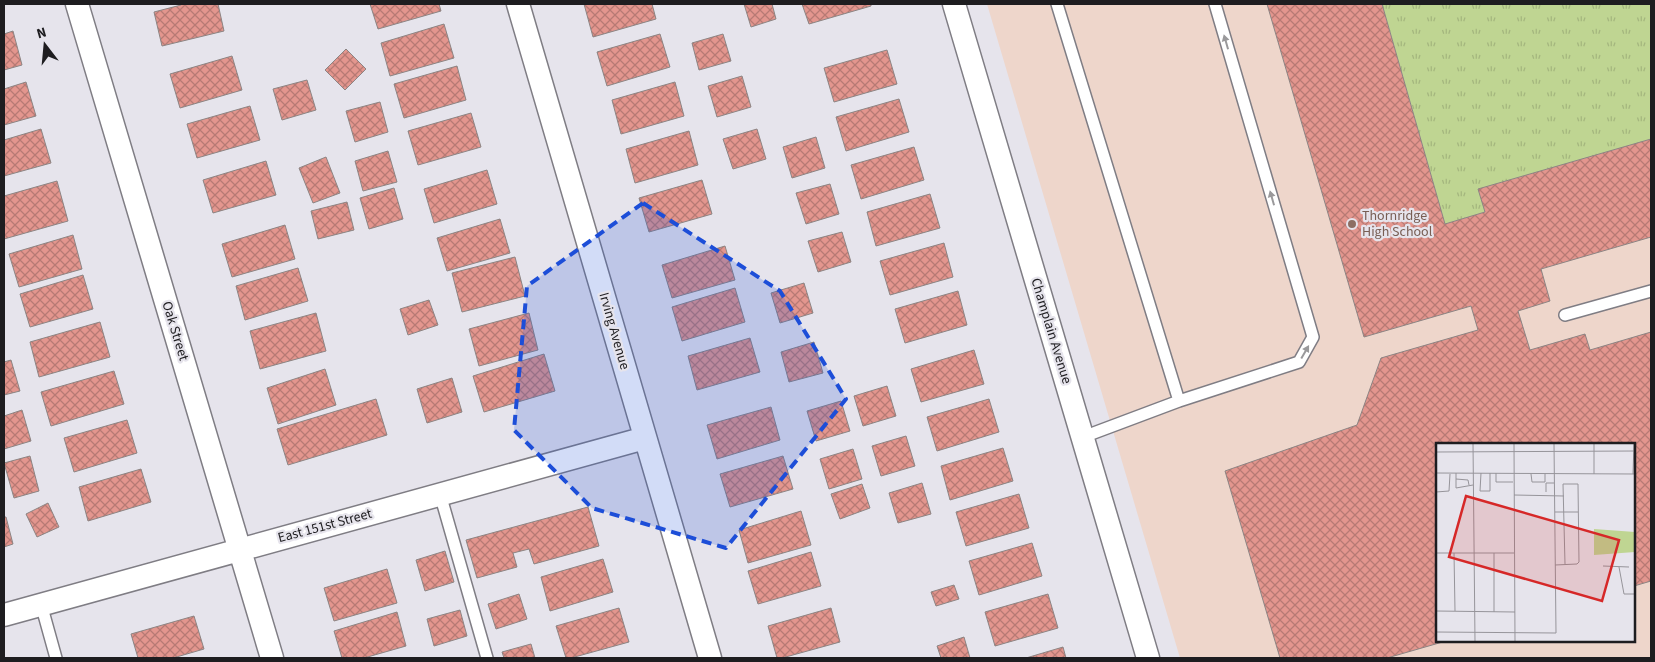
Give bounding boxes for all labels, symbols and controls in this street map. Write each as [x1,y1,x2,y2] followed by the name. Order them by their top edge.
[20,20,70,70] north arrow
[34,23,49,44] text: N
[1222,34,1230,49] one-way arrow
[1267,190,1275,205] one-way arrow
[1362,206,1433,242] place label: Thornridge High School
[1346,218,1358,230] marker: Thornridge High School
[1025,276,1077,386] street label: Champlain Avenue
[593,290,635,372] street label: Irving Avenue
[156,299,194,363] street label: Oak Street
[1300,345,1309,358] one-way arrow
[1436,443,1635,642] inset map
[276,504,375,548] street label: East 151st Street

